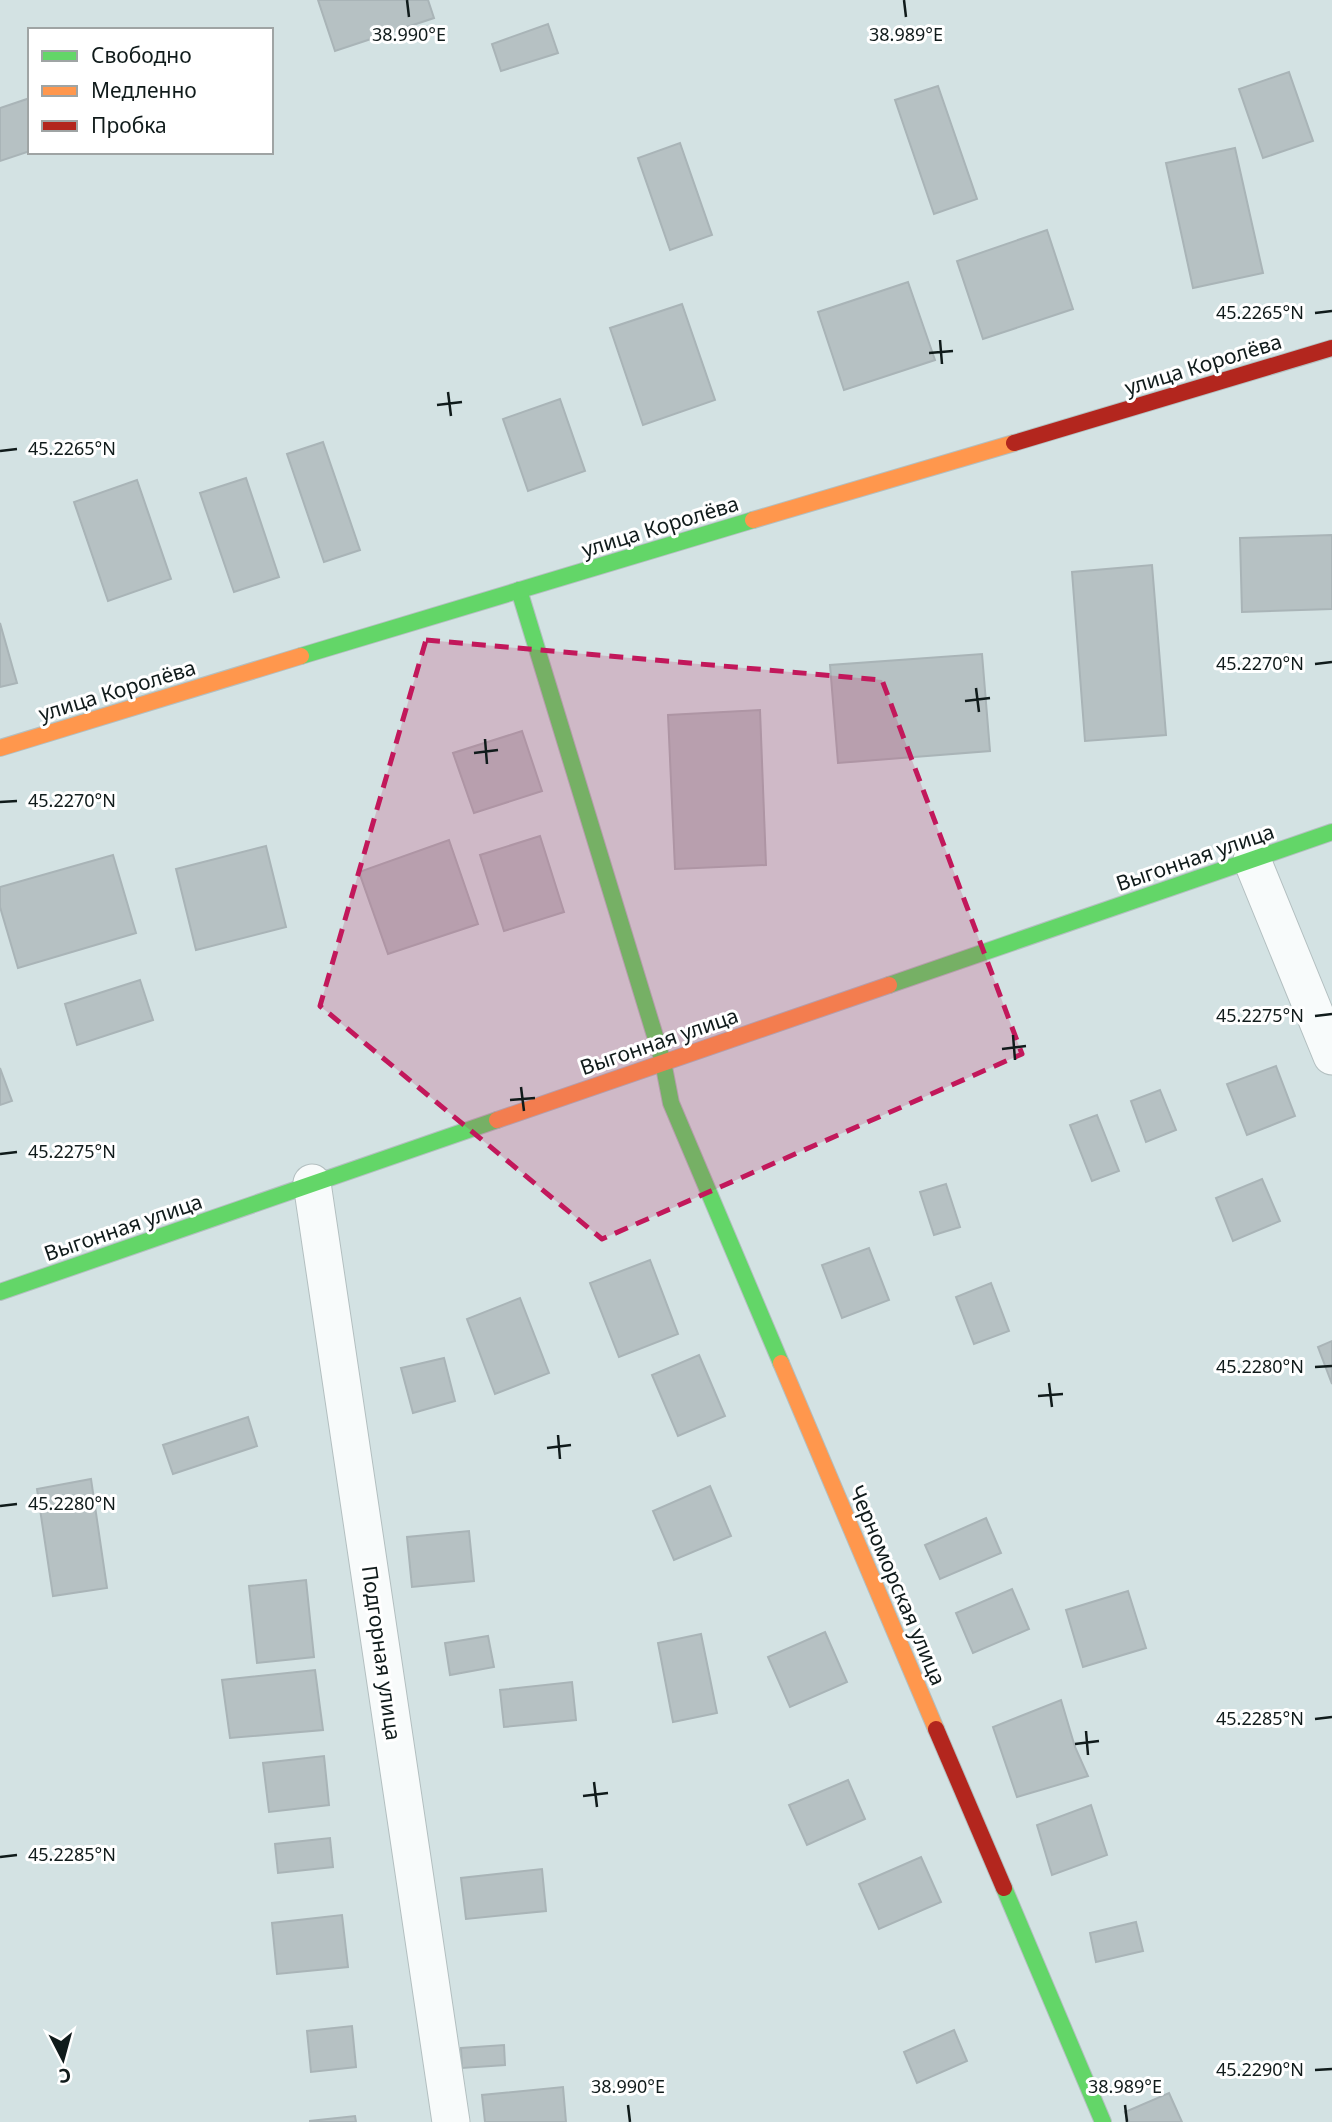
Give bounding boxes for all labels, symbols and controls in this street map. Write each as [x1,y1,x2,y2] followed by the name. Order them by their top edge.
[372,22,446,46] text: 38.990°E
[869,22,943,46] text: 38.989°E
[28,28,273,154] legend
[91,41,192,69] text: Свободно
[91,76,197,104] text: Медленно
[91,111,167,139] text: Пробка
[1216,300,1304,324] text: 45.2265°N
[1121,327,1285,401] street label: улица Королёва
[28,436,116,460] text: 45.2265°N
[578,489,742,563] street label: улица Королёва
[1216,651,1304,675] text: 45.2270°N
[35,653,199,727] street label: улица Королёва
[28,788,116,812] text: 45.2270°N
[1112,817,1278,897] street label: Выгонная улица
[576,1001,742,1081] street label: Выгонная улица
[1216,1003,1304,1027] text: 45.2275°N
[28,1139,116,1163] text: 45.2275°N
[40,1187,206,1267] street label: Выгонная улица
[1216,1354,1304,1378] text: 45.2280°N
[843,1481,953,1689] street label: Черноморская улица
[28,1491,116,1515] text: 45.2280°N
[356,1564,408,1742] street label: Подгорная улица
[1216,1706,1304,1730] text: 45.2285°N
[28,1842,116,1866] text: 45.2285°N
[28,2024,98,2094] north arrow
[1216,2057,1304,2081] text: 45.2290°N
[57,2062,72,2089] text: С
[591,2074,665,2098] text: 38.990°E
[1088,2074,1162,2098] text: 38.989°E

